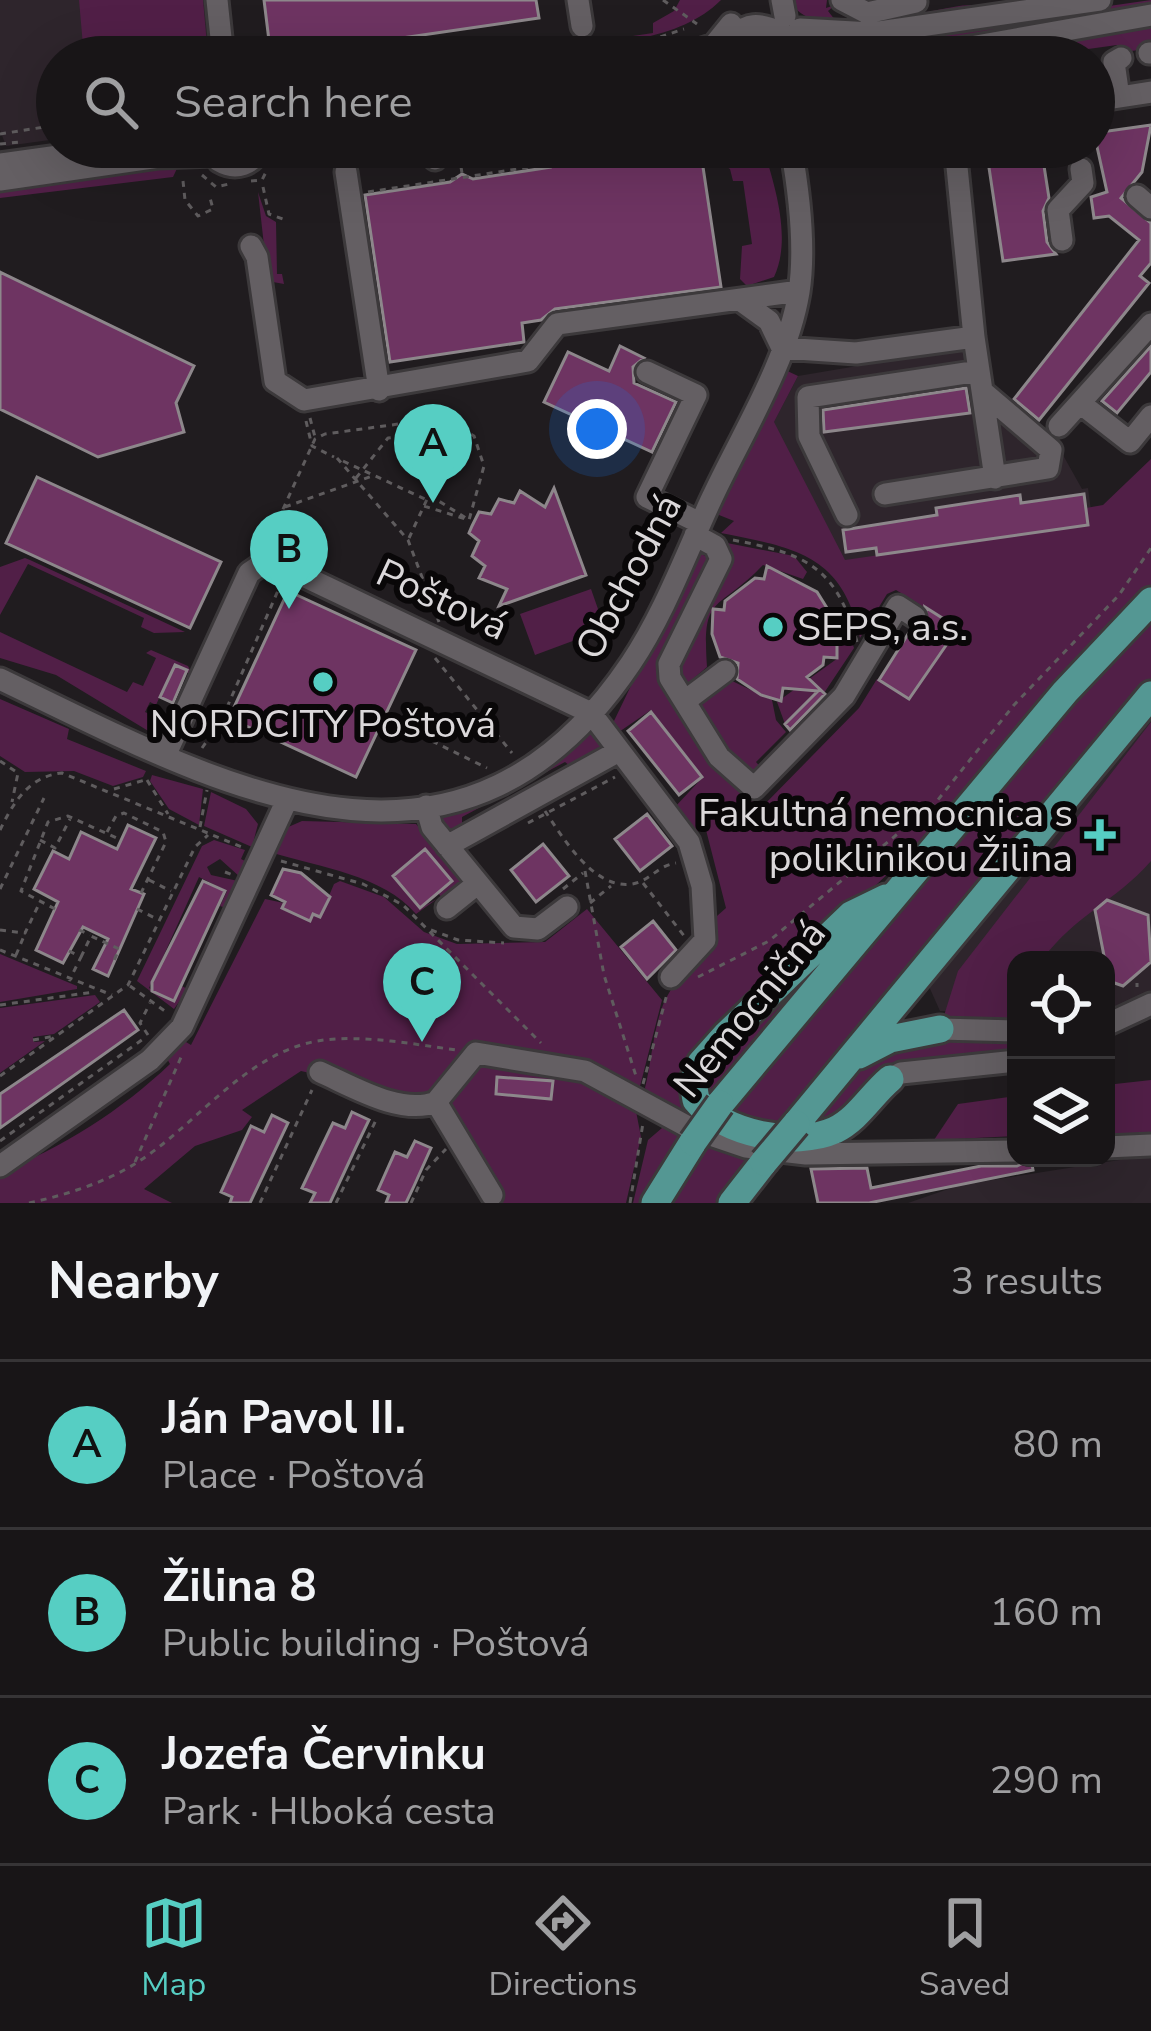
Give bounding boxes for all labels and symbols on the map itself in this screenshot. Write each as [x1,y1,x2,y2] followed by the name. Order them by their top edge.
[567,399,627,459] your location
[394,404,472,503] pin: A
[563,485,695,669] street label: Obchodná
[250,510,328,609] pin: B
[368,547,516,653] street label: Poštová
[797,601,968,654] place label: SEPS, a.s.
[760,614,786,640] marker: SEPS, a.s.
[310,669,336,695] marker: NORDCITY Poštová
[150,698,496,751] place label: NORDCITY Poštová
[698,787,1073,885] place label: Fakultná nemocnica s poliklinikou Žilina
[1084,819,1116,851] marker: Fakultná nemocnica s poliklinikou Žilina
[662,909,838,1109] street label: Nemocničná
[383,943,461,1042] pin: C

